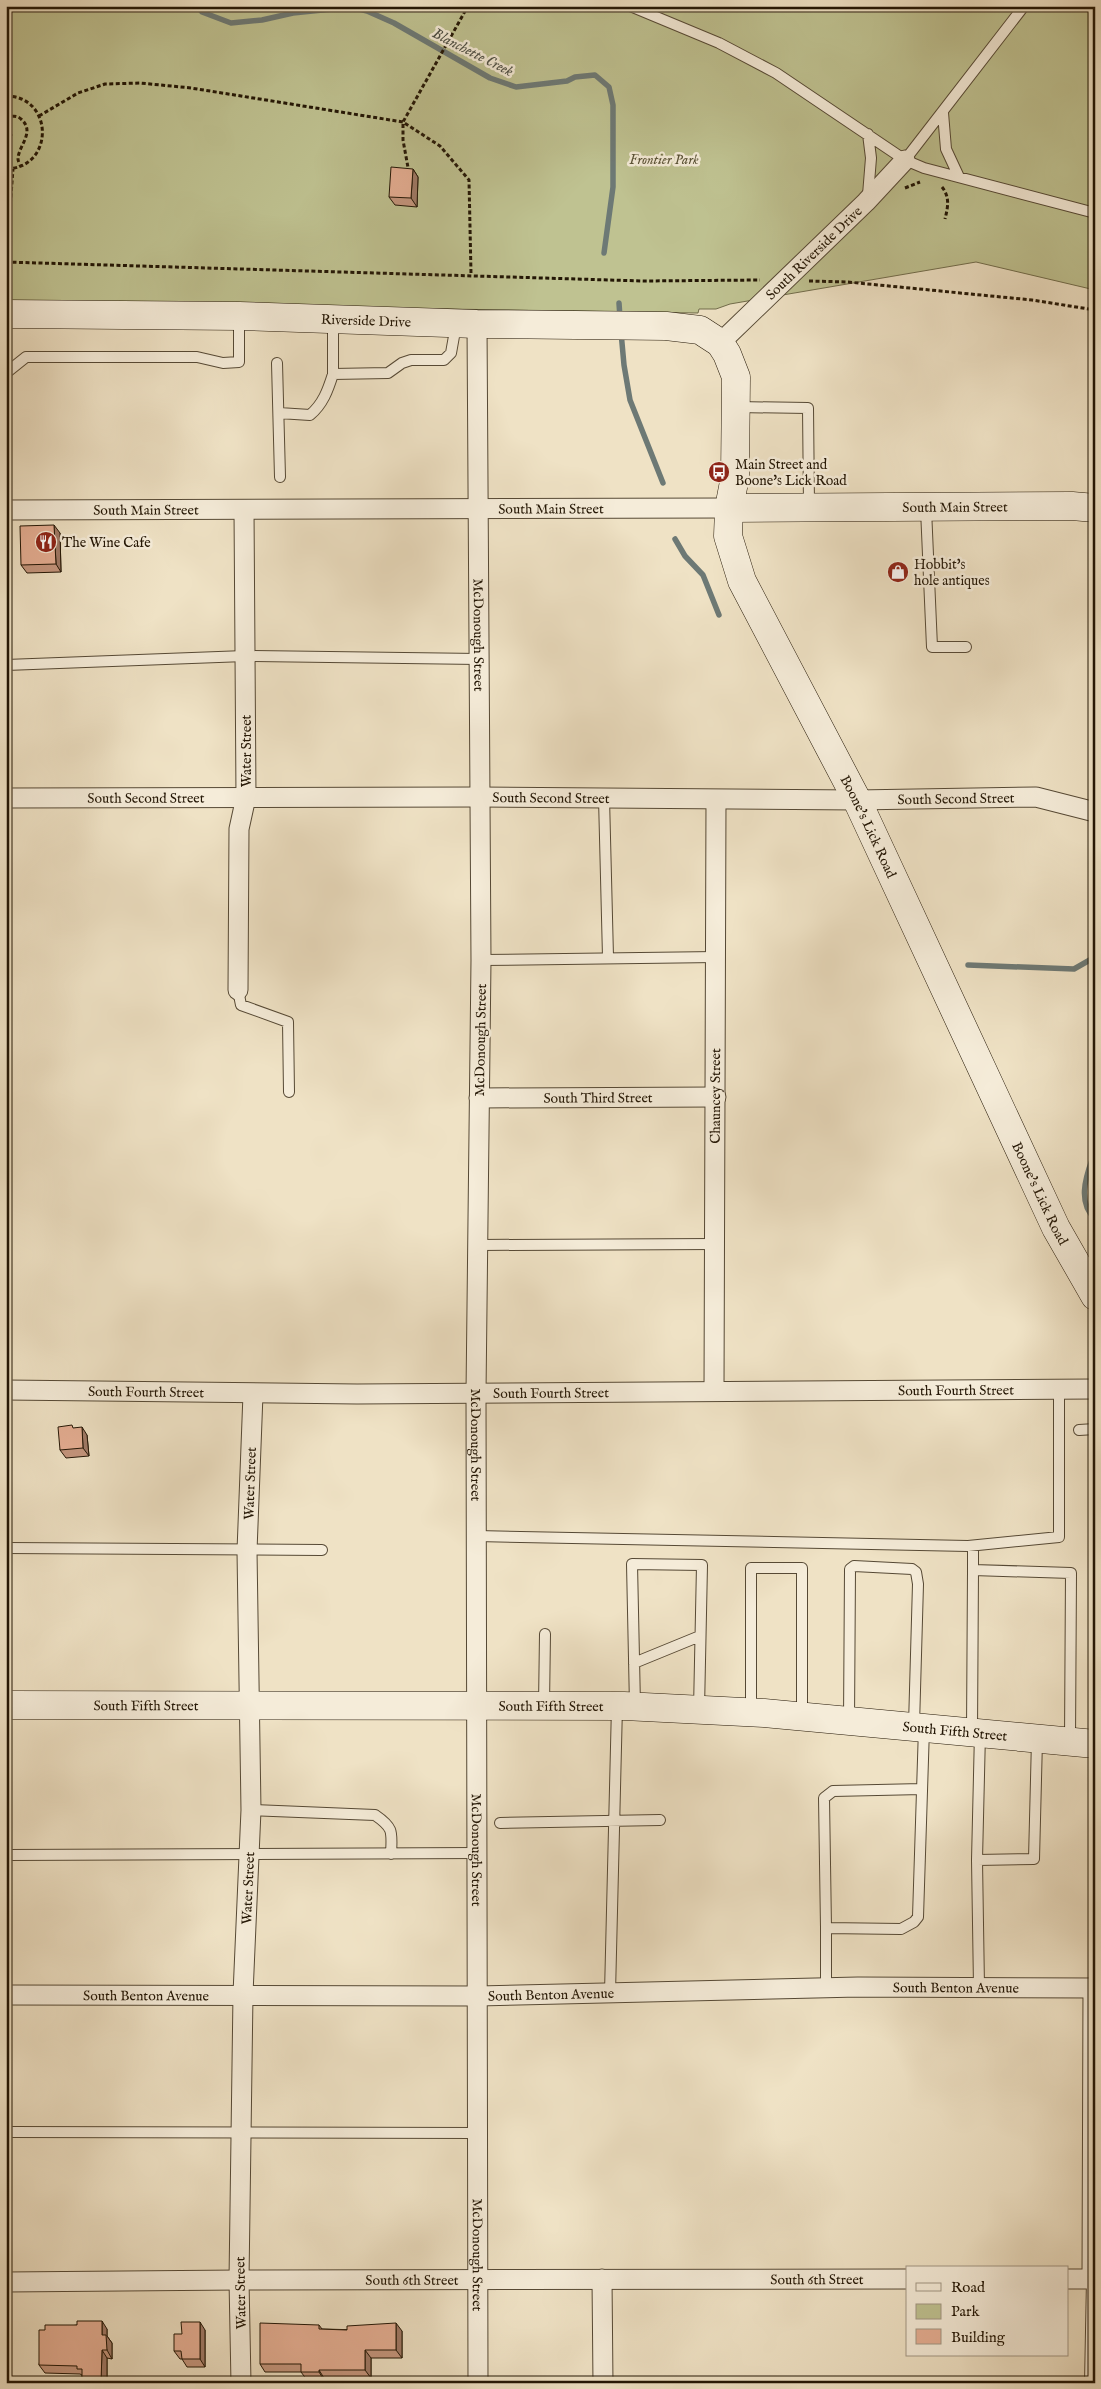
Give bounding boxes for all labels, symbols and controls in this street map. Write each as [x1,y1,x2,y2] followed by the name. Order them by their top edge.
[429,24,516,81] water label: Blanchette Creek
[629,151,699,169] park label: Frontier Park
[762,202,867,304] street label: South Riverside Drive
[321,311,412,332] street label: Riverside Drive
[735,456,847,490] place label: Main Street and Boone's Lick Road
[707,460,731,484] bus stop icon: Main Street and Boone's Lick Road
[902,498,1008,517] street label: South Main Street
[498,500,604,519] street label: South Main Street
[93,501,199,520] street label: South Main Street
[34,530,58,554] restaurant icon: The Wine Cafe
[62,534,151,552] place label: The Wine Cafe
[914,556,990,590] place label: Hobbit's hole antiques
[886,560,910,584] shop icon: Hobbit's hole antiques
[469,578,487,692] street label: McDonough Street
[238,714,256,787] street label: Water Street
[836,772,900,882] street label: Boone's Lick Road
[492,789,610,808] street label: South Second Street
[897,789,1015,809] street label: South Second Street
[87,790,205,808] street label: South Second Street
[471,983,491,1097] street label: McDonough Street
[707,1048,725,1144] street label: Chauncey Street
[543,1089,653,1108] street label: South Third Street
[1007,1139,1072,1249] street label: Boone's Lick Road
[898,1382,1014,1400] street label: South Fourth Street
[88,1383,204,1402] street label: South Fourth Street
[493,1384,609,1403] street label: South Fourth Street
[466,1388,484,1502] street label: McDonough Street
[240,1446,261,1520] street label: Water Street
[93,1697,199,1715] street label: South Fifth Street
[498,1698,604,1716] street label: South Fifth Street
[902,1718,1008,1746] street label: South Fifth Street
[467,1793,485,1907] street label: McDonough Street
[238,1851,259,1925] street label: Water Street
[893,1979,1020,1998] street label: South Benton Avenue
[488,1985,615,2006] street label: South Benton Avenue
[83,1987,210,2005] street label: South Benton Avenue
[468,2198,486,2312] street label: McDonough Street
[231,2256,251,2330] street label: Water Street
[906,2266,1068,2356] legend
[770,2271,864,2289] street label: South 6th Street
[365,2272,459,2290] street label: South 6th Street
[951,2278,986,2297] text: Road
[951,2302,981,2321] text: Park
[951,2328,1006,2347] text: Building

